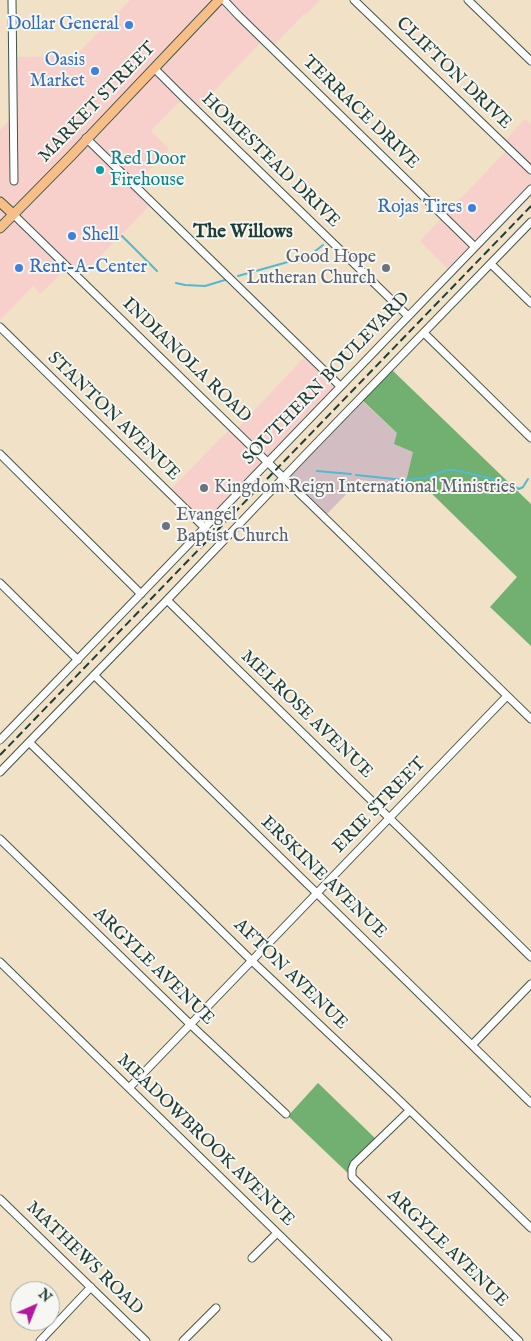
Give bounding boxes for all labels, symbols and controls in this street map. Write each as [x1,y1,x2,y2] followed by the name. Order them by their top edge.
[391,13,515,135] street label: CLIFTON DRIVE
[7,14,119,36] place label: Dollar General
[123,19,135,31] marker: Dollar General
[35,38,161,168] street label: MARKET STREET
[30,50,85,92] place label: Oasis Market
[297,52,423,174] street label: TERRACE DRIVE
[89,65,101,77] marker: Oasis Market
[196,89,344,233] street label: HOMESTEAD DRIVE
[110,149,186,192] place label: Red Door Firehouse
[94,164,106,176] marker: Red Door Firehouse
[377,197,462,219] place label: Rojas Tires
[466,202,478,214] marker: Rojas Tires
[193,222,293,244] district label: The Willows
[82,225,119,247] place label: Shell
[66,230,78,242] marker: Shell
[246,247,376,290] place label: Good Hope Lutheran Church
[29,257,147,279] place label: Rent-A-Center
[13,262,25,274] marker: Rent-A-Center
[380,262,392,274] marker: Good Hope Lutheran Church
[239,288,415,470] street label: SOUTHERN BOULEVARD
[117,294,255,428] street label: INDIANOLA ROAD
[42,348,184,486] street label: STANTON AVENUE
[214,477,515,499] place label: Kingdom Reign International Ministries
[198,482,210,494] marker: Kingdom Reign International Ministries
[176,505,288,548] place label: Evangel Baptist Church
[160,520,172,532] marker: Evangel Baptist Church
[236,646,376,784] street label: MELROSE AVENUE
[329,754,431,858] street label: ERIE STREET
[255,812,391,944] street label: ERSKINE AVENUE
[88,904,218,1030] street label: ARGYLE AVENUE
[229,915,351,1035] street label: AFTON AVENUE
[112,1050,298,1232] street label: MEADOWBROOK AVENUE
[382,1186,512,1312] street label: ARGYLE AVENUE
[21,1198,147,1320] street label: MATHEWS ROAD
[10,1281,60,1331] north arrow
[34,1285,55,1307] text: N

